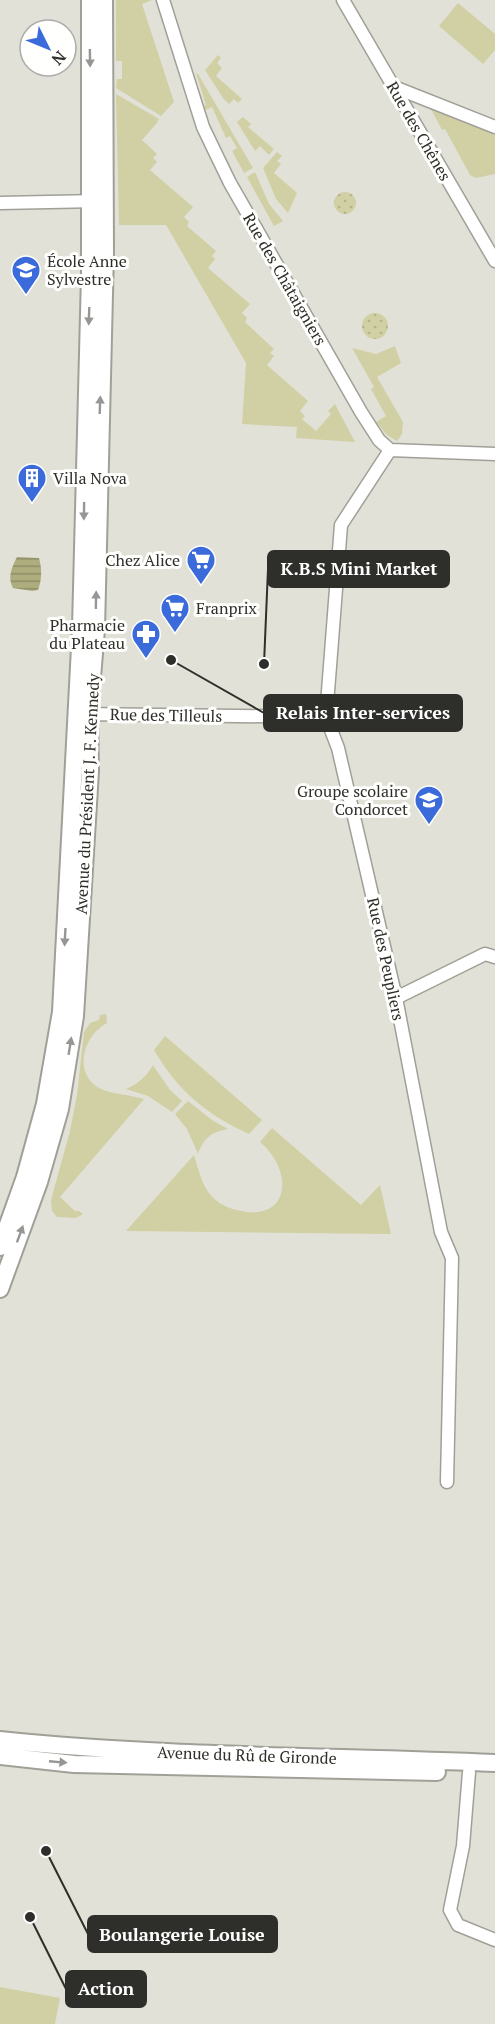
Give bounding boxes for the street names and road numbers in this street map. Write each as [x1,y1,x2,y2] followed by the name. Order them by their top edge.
[382,77,456,185] street label: Rue des Chênes
[238,209,332,349] street label: Rue des Châtaigniers
[70,672,104,915] street label: Avenue du Président J. F. Kennedy
[110,703,222,727] street label: Rue des Tilleuls
[362,896,410,1023] street label: Rue des Peupliers
[157,1741,337,1769] street label: Avenue du Rû de Gironde

